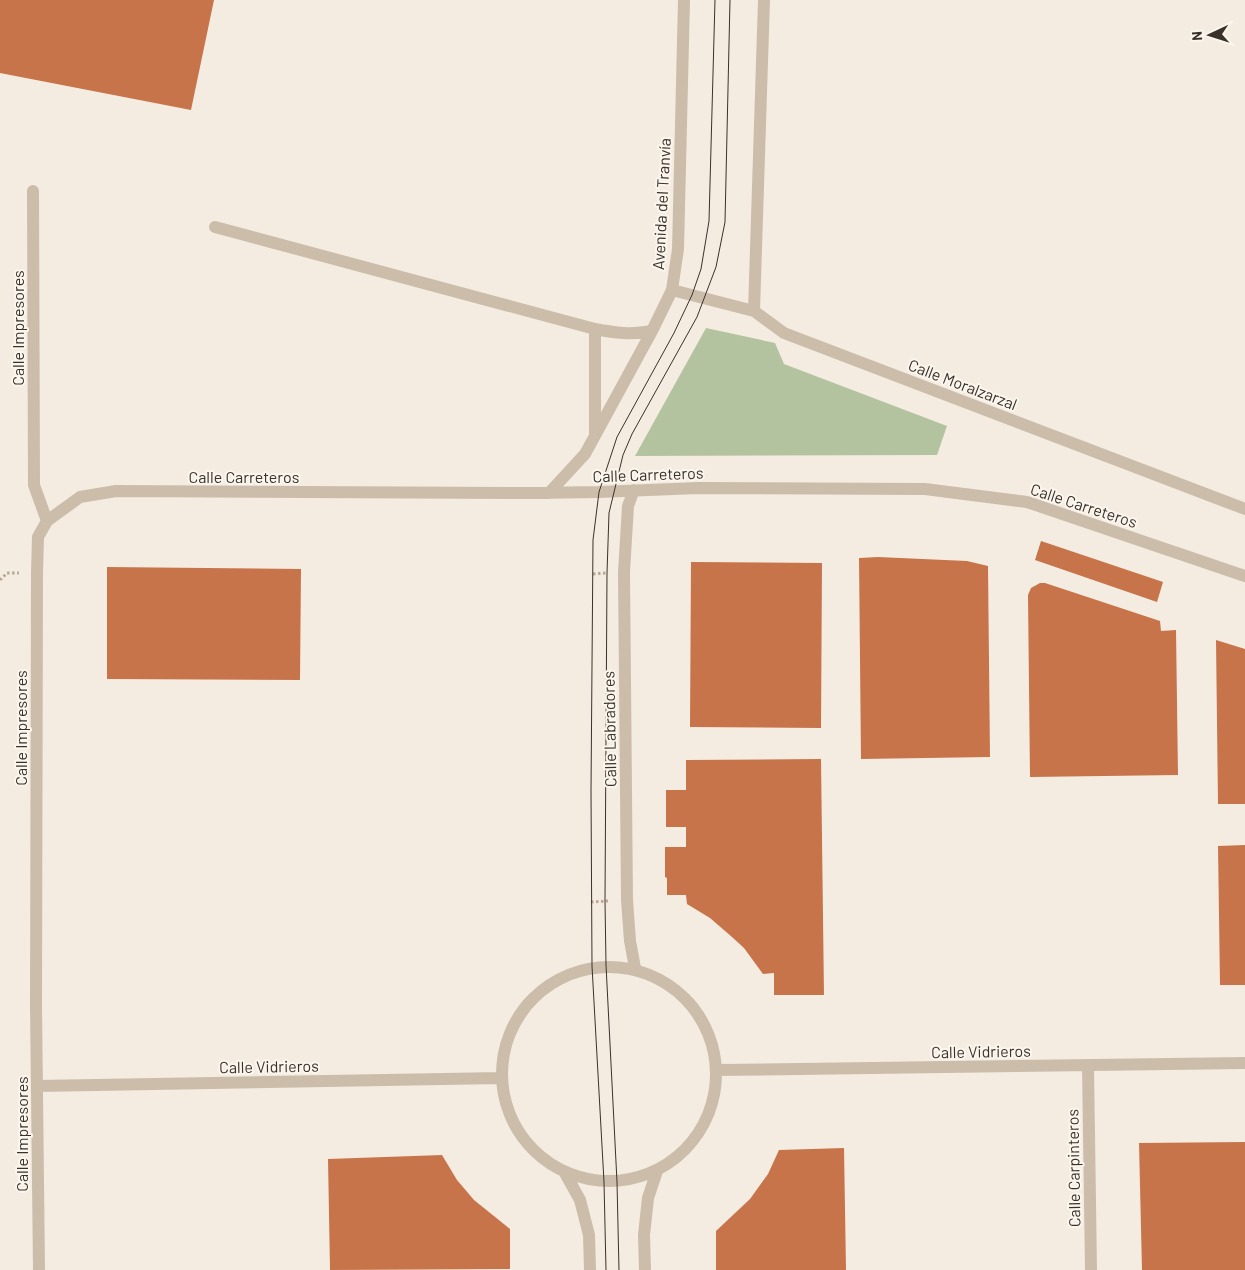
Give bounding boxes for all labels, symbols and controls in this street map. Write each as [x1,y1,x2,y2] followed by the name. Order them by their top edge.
[1185,10,1235,60] north arrow
[1188,31,1205,41] text: N
[648,138,674,270] street label: Avenida del Tranvía
[8,270,27,386] street label: Calle Impresores
[906,355,1020,413] street label: Calle Moralzarzal
[592,463,704,485] street label: Calle Carreteros
[189,467,299,486] street label: Calle Carreteros
[1028,479,1140,531] street label: Calle Carreteros
[11,670,30,786] street label: Calle Impresores
[598,671,620,787] street label: Calle Labradores
[931,1041,1031,1061] street label: Calle Vidrieros
[219,1056,319,1076] street label: Calle Vidrieros
[12,1076,31,1192] street label: Calle Impresores
[1062,1109,1084,1227] street label: Calle Carpinteros

